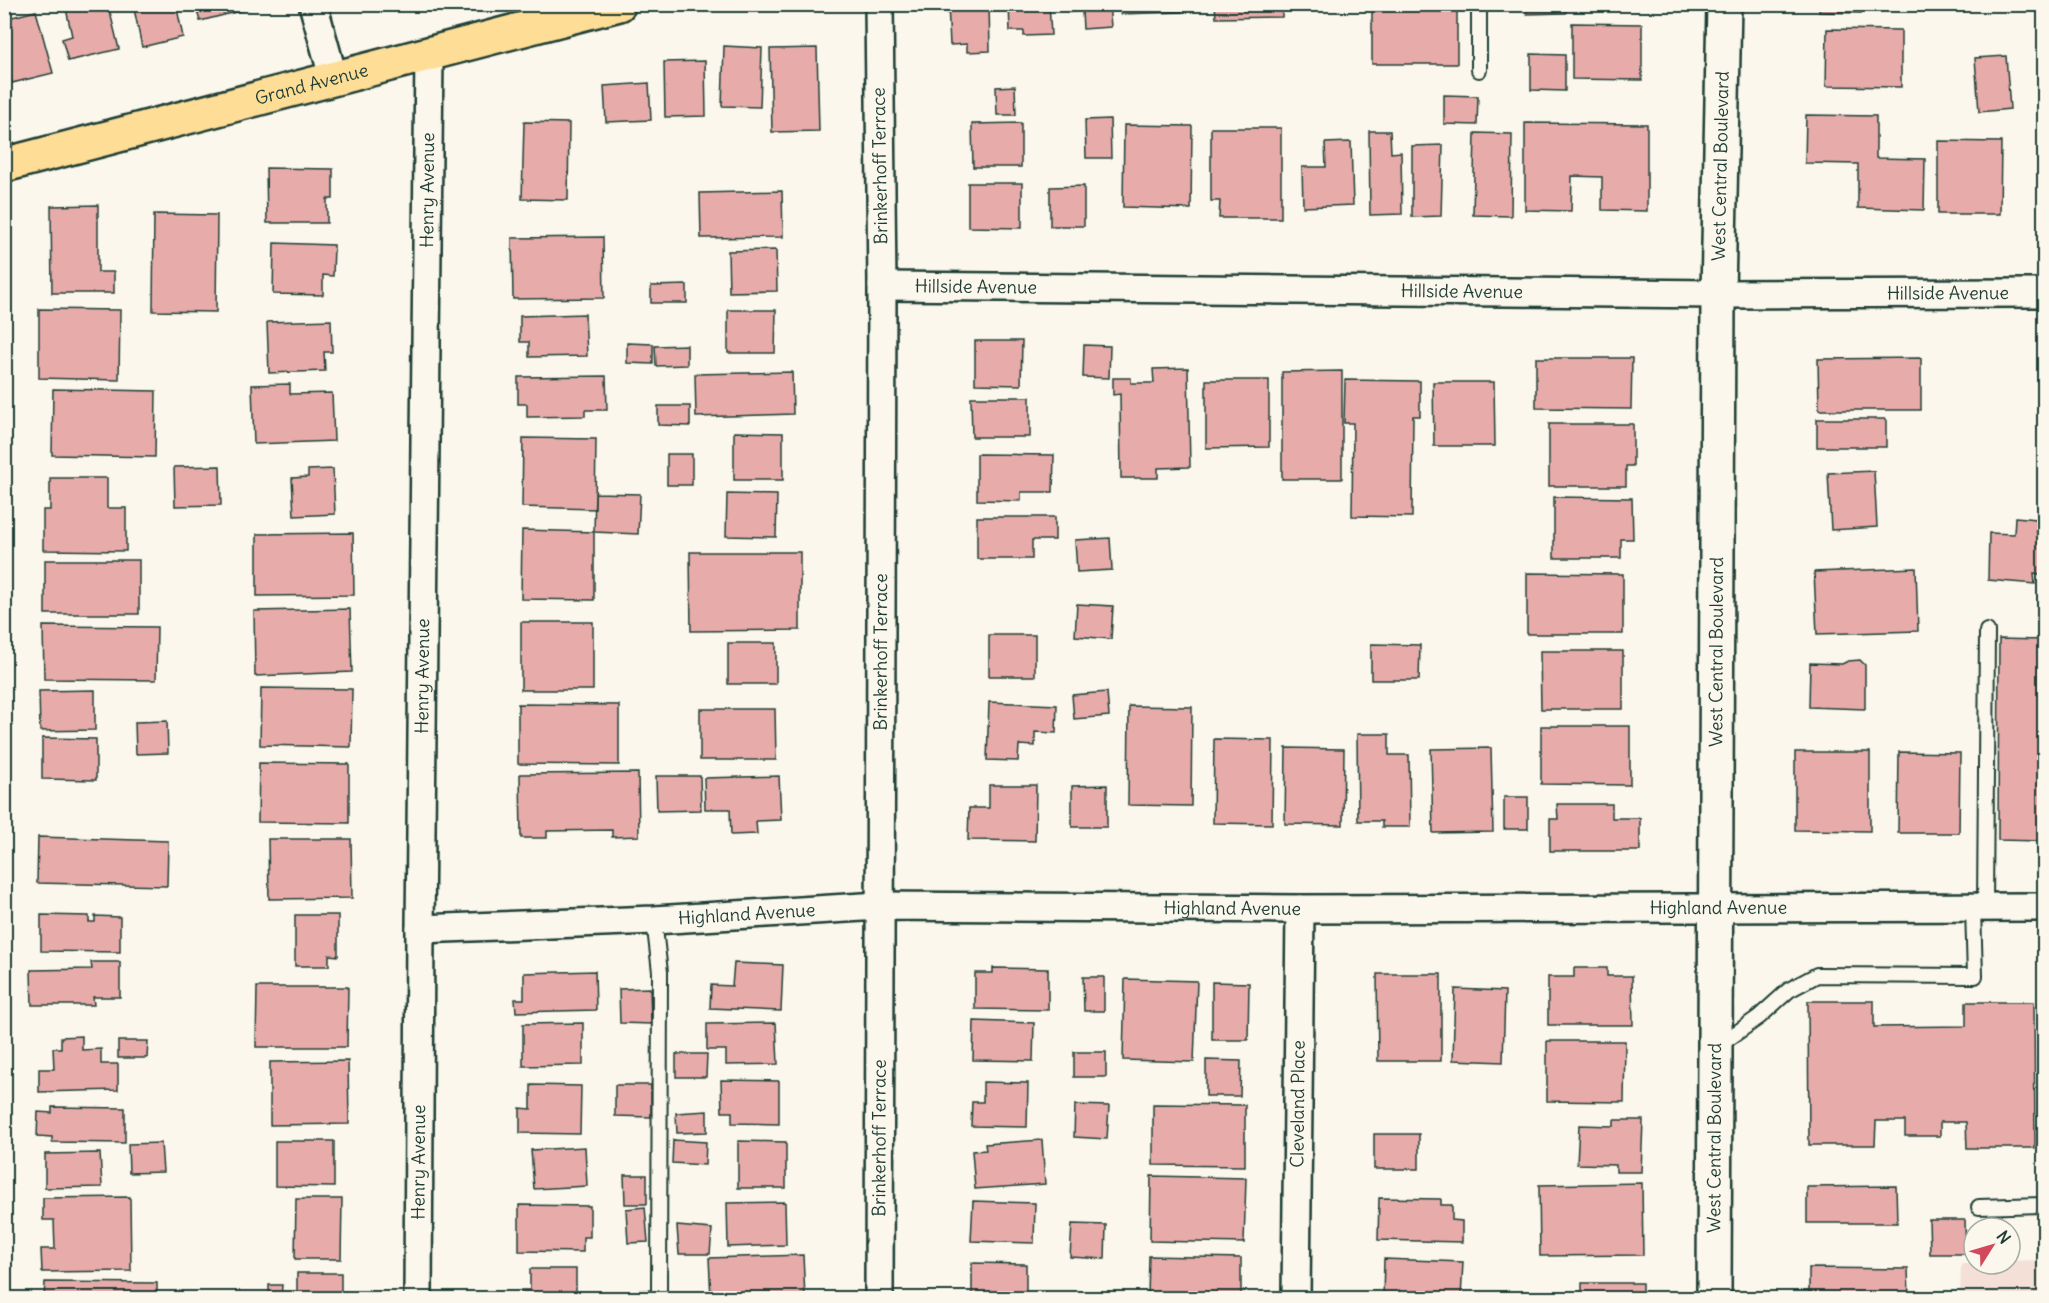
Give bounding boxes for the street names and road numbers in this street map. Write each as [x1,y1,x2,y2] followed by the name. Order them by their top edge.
[252,58,371,110] street label: Grand Avenue
[1707,70,1734,261] street label: West Central Boulevard
[867,87,892,245] street label: Brinkerhoff Terrace
[415,132,439,248] street label: Henry Avenue
[915,274,1037,298] street label: Hillside Avenue
[1401,279,1523,303] street label: Hillside Avenue
[1887,281,2009,304] street label: Hillside Avenue
[1704,557,1728,747] street label: West Central Boulevard
[869,573,892,731] street label: Brinkerhoff Terrace
[410,618,434,734] street label: Henry Avenue
[1164,896,1301,920] street label: Highland Avenue
[1650,896,1787,919] street label: Highland Avenue
[677,898,816,929] street label: Highland Avenue
[1285,1040,1310,1168] street label: Cleveland Place
[1702,1043,1726,1233] street label: West Central Boulevard
[867,1059,891,1217] street label: Brinkerhoff Terrace
[406,1104,430,1220] street label: Henry Avenue

